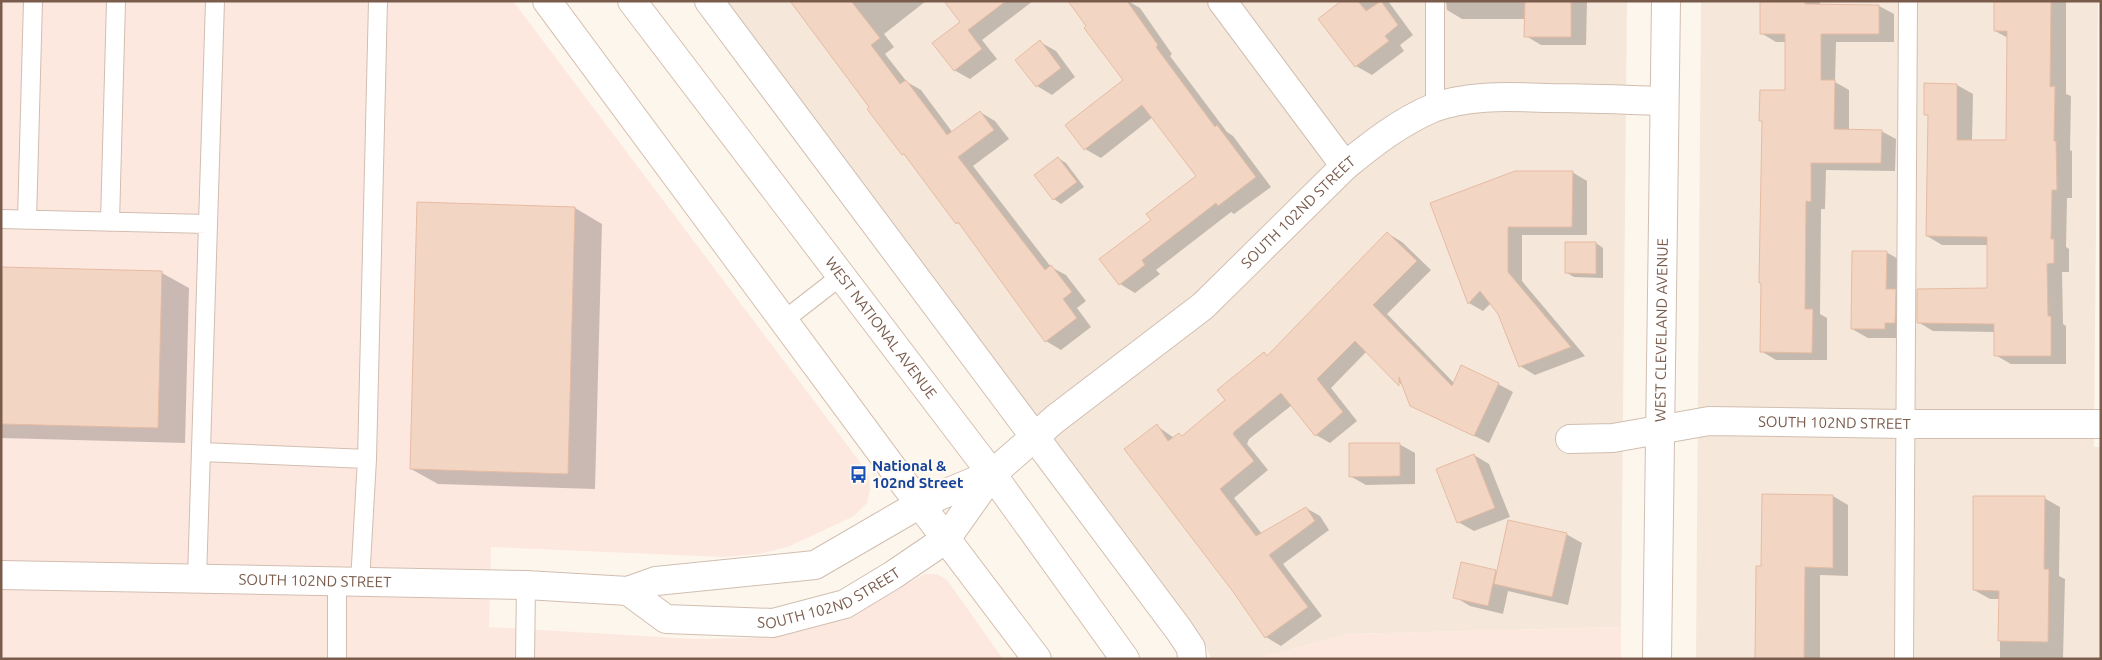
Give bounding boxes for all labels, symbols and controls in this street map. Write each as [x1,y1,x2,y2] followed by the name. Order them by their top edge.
[1237,152,1359,272] street label: SOUTH 102ND STREET
[1651,238,1671,422] street label: WEST CLEVELAND AVENUE
[822,254,941,402] street label: WEST NATIONAL AVENUE
[1758,413,1912,432] street label: SOUTH 102ND STREET
[872,457,964,491] place label: National & 102nd Street
[848,465,868,485] bus stop icon: National & 102nd Street
[757,563,904,631] street label: SOUTH 102ND STREET
[238,571,392,590] street label: SOUTH 102ND STREET

